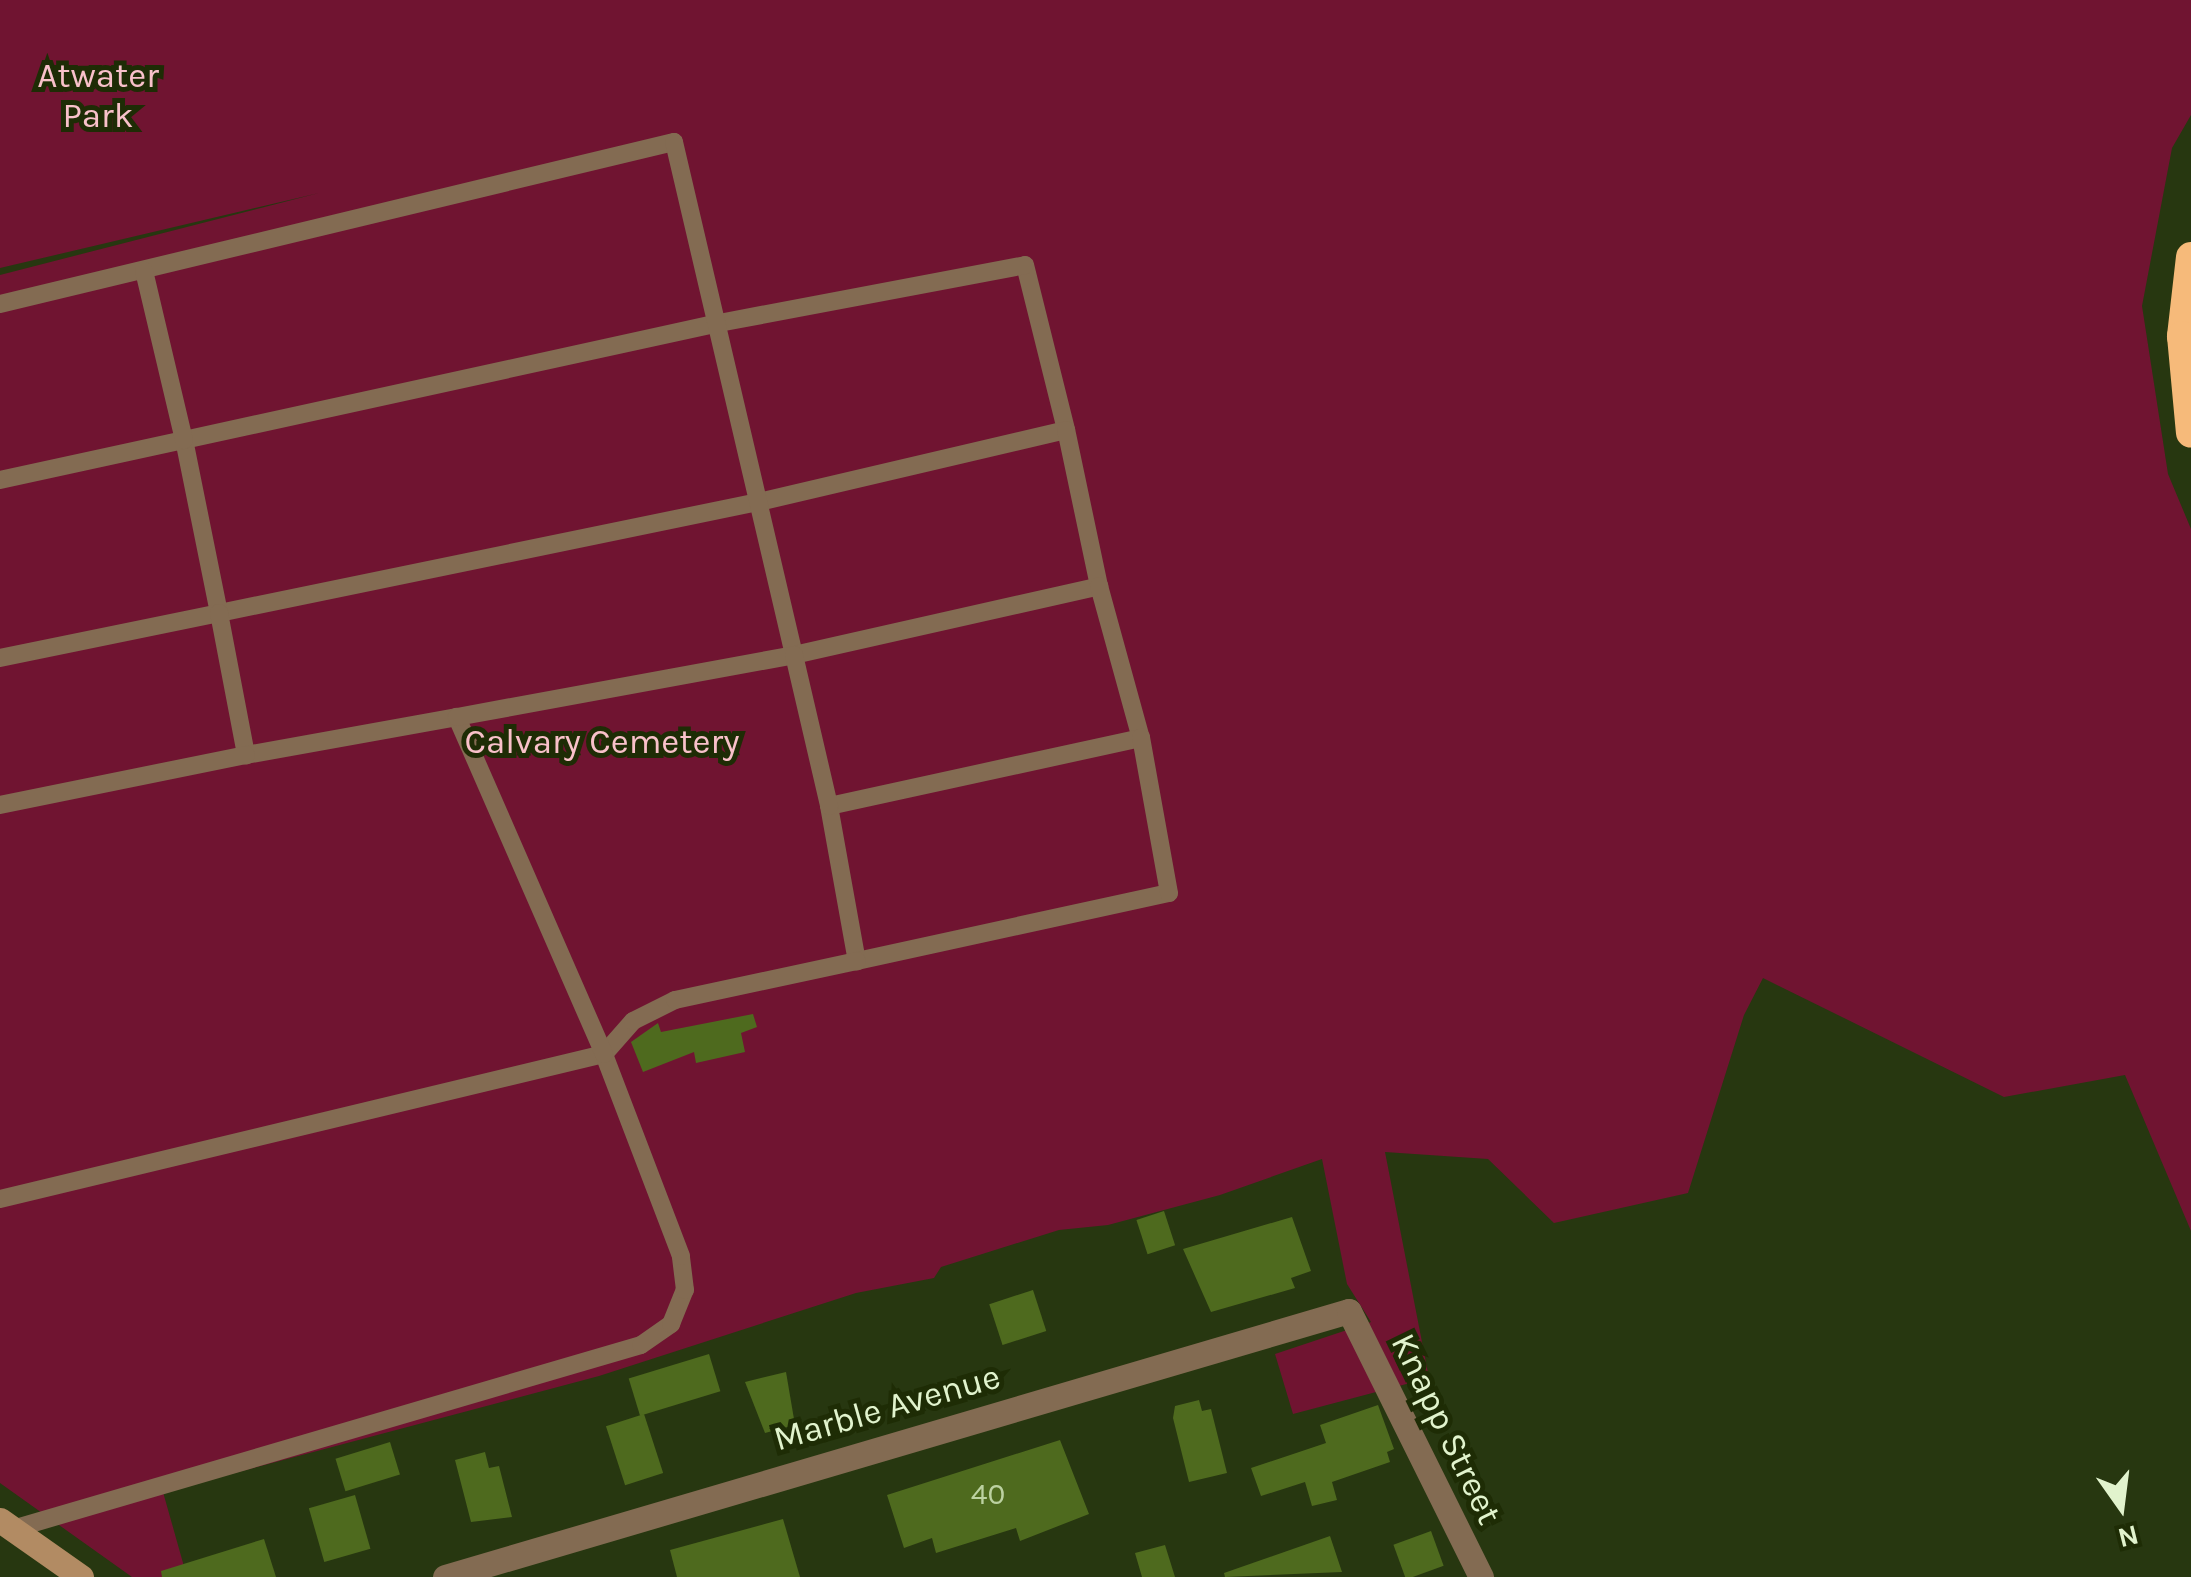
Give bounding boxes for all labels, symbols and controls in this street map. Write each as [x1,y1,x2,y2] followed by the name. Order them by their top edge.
[37,55,159,137] park label: Atwater Park
[465,721,739,763] park label: Calvary Cemetery
[1382,1327,1510,1531] street label: Knapp Street
[769,1356,1005,1460] street label: Marble Avenue
[2071,1457,2171,1557] north arrow
[971,1476,1005,1512] house number: 40
[2115,1518,2142,1555] text: N

